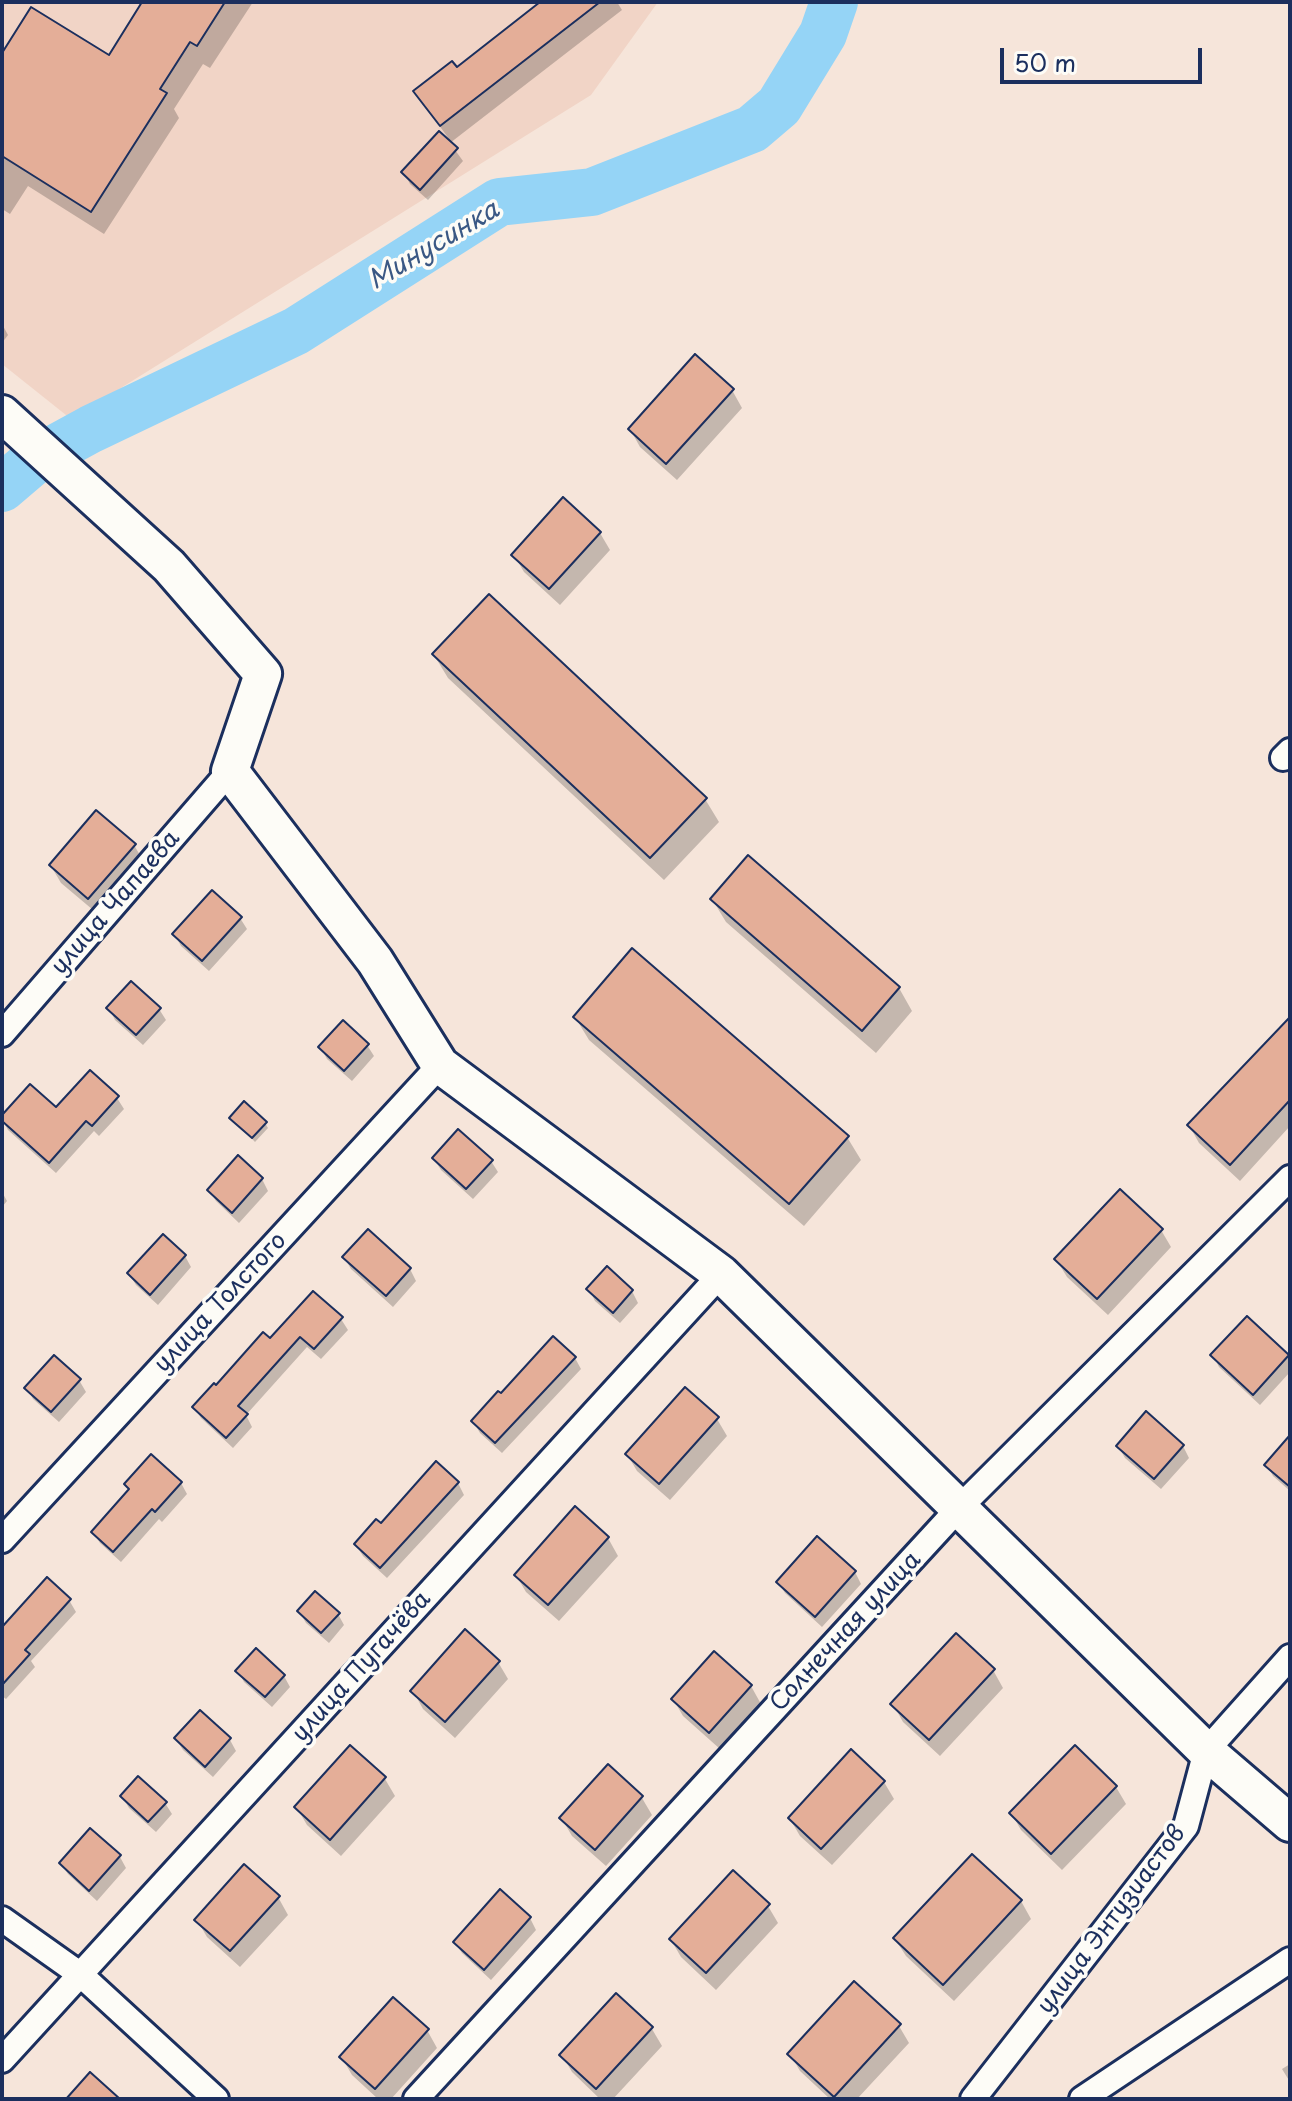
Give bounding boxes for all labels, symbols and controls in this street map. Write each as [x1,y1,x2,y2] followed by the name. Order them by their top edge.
[1004,32,1206,82] scale bar
[1014,44,1076,80] text: 50 m
[363,195,505,297] water label: Минусинка
[46,825,186,981] street label: улица Чапаева
[149,1227,293,1379] street label: улица Толстого
[765,1546,927,1718] street label: Солнечная улица
[287,1586,437,1748] street label: улица Пугачёва
[1032,1820,1192,2020] street label: улица Энтузиастов

